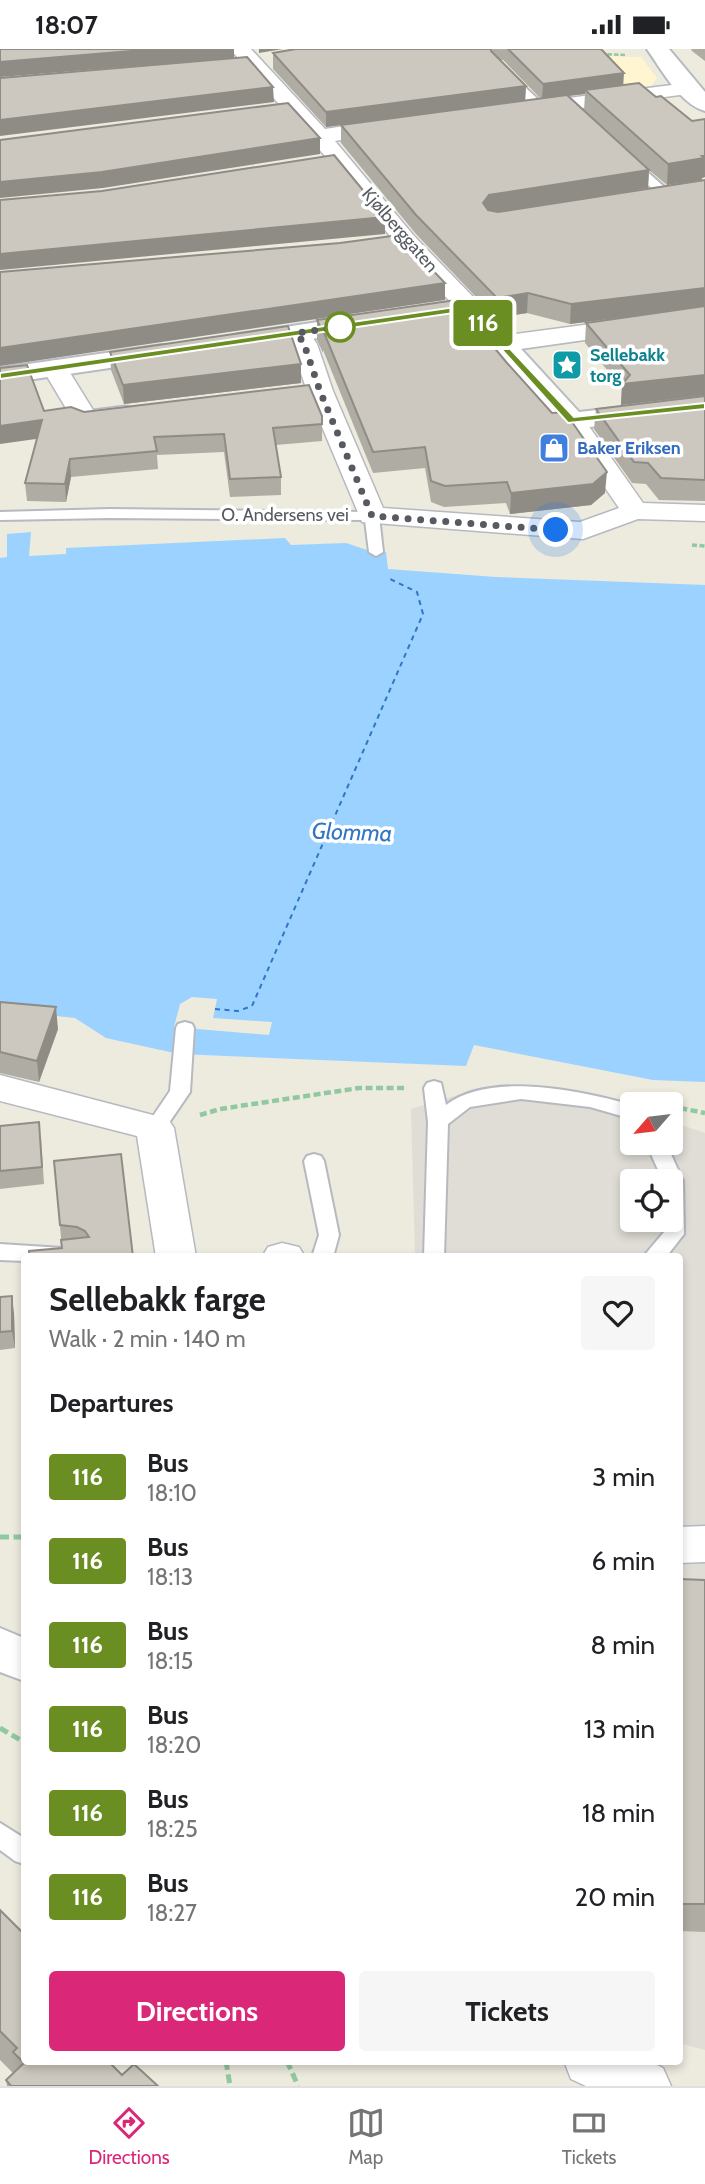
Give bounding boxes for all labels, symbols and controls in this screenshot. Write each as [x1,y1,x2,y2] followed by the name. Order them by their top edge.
[35,9,98,41] text: 18:07
[357,183,443,277] street label: Kjølberggaten
[443,300,523,346] line badge: 116
[467,308,499,337] text: 116
[325,312,355,342] unlabelled marker
[590,344,665,387] place label: Sellebakk torg
[550,348,584,382] place icon: Sellebakk torg
[537,431,571,465] shop icon: Baker Eriksen
[577,437,681,459] place label: Baker Eriksen
[221,504,349,526] street label: O. Andersens vei
[538,512,573,547] your location
[311,817,393,847] water label: Glomma
[620,1092,682,1155] north arrow
[620,1092,683,1232] map controls
[620,1169,683,1232] button: locate
[581,1276,655,1350] button: heart
[49,1279,266,1319] text: Sellebakk farge
[49,1325,246,1353] text: Walk · 2 min · 140 m
[49,1387,173,1419] text: Departures
[147,1447,188,1479] text: Bus
[592,1461,655,1493] text: 3 min
[72,1462,103,1491] text: 116
[147,1479,197,1507] text: 18:10
[147,1531,188,1563] text: Bus
[592,1545,655,1577] text: 6 min
[72,1546,103,1575] text: 116
[147,1563,193,1591] text: 18:13
[147,1615,188,1647] text: Bus
[591,1629,655,1661] text: 8 min
[72,1630,103,1659] text: 116
[147,1647,193,1675] text: 18:15
[147,1699,188,1731] text: Bus
[584,1713,655,1745] text: 13 min
[72,1714,103,1743] text: 116
[147,1731,201,1759] text: 18:20
[147,1783,188,1815] text: Bus
[582,1797,655,1829] text: 18 min
[72,1798,103,1827] text: 116
[147,1815,198,1843] text: 18:25
[147,1867,188,1899] text: Bus
[575,1881,655,1913] text: 20 min
[72,1882,103,1911] text: 116
[147,1899,197,1927] text: 18:27
[49,1971,345,2051] button: Directions
[359,1971,655,2051] button: Tickets
[89,2104,170,2169] tab: Directions
[347,2104,385,2169] tab: Map
[562,2104,616,2169] tab: Tickets

